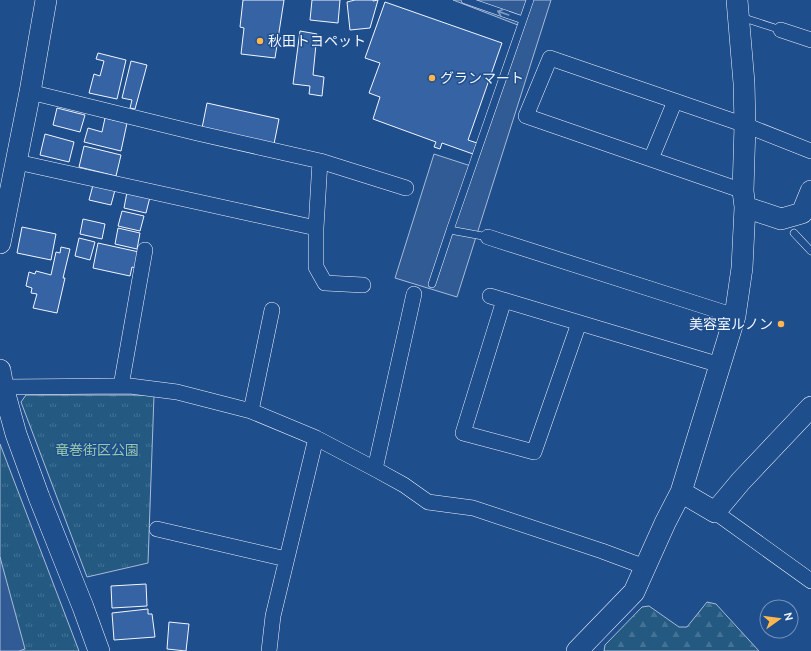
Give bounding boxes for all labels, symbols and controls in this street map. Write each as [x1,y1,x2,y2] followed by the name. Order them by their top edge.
[497,9,509,17] one-way arrow
[268,33,366,49] place label: 秋田トヨペット
[255,36,265,46] marker: 秋田トヨペット
[440,70,524,86] place label: グランマート
[427,73,437,83] marker: グランマート
[689,316,773,332] place label: 美容室ルノン
[776,319,786,329] marker: 美容室ルノン
[55,442,139,458] park label: 竜巻街区公園
[759,599,799,639] north arrow
[782,611,796,622] text: N

